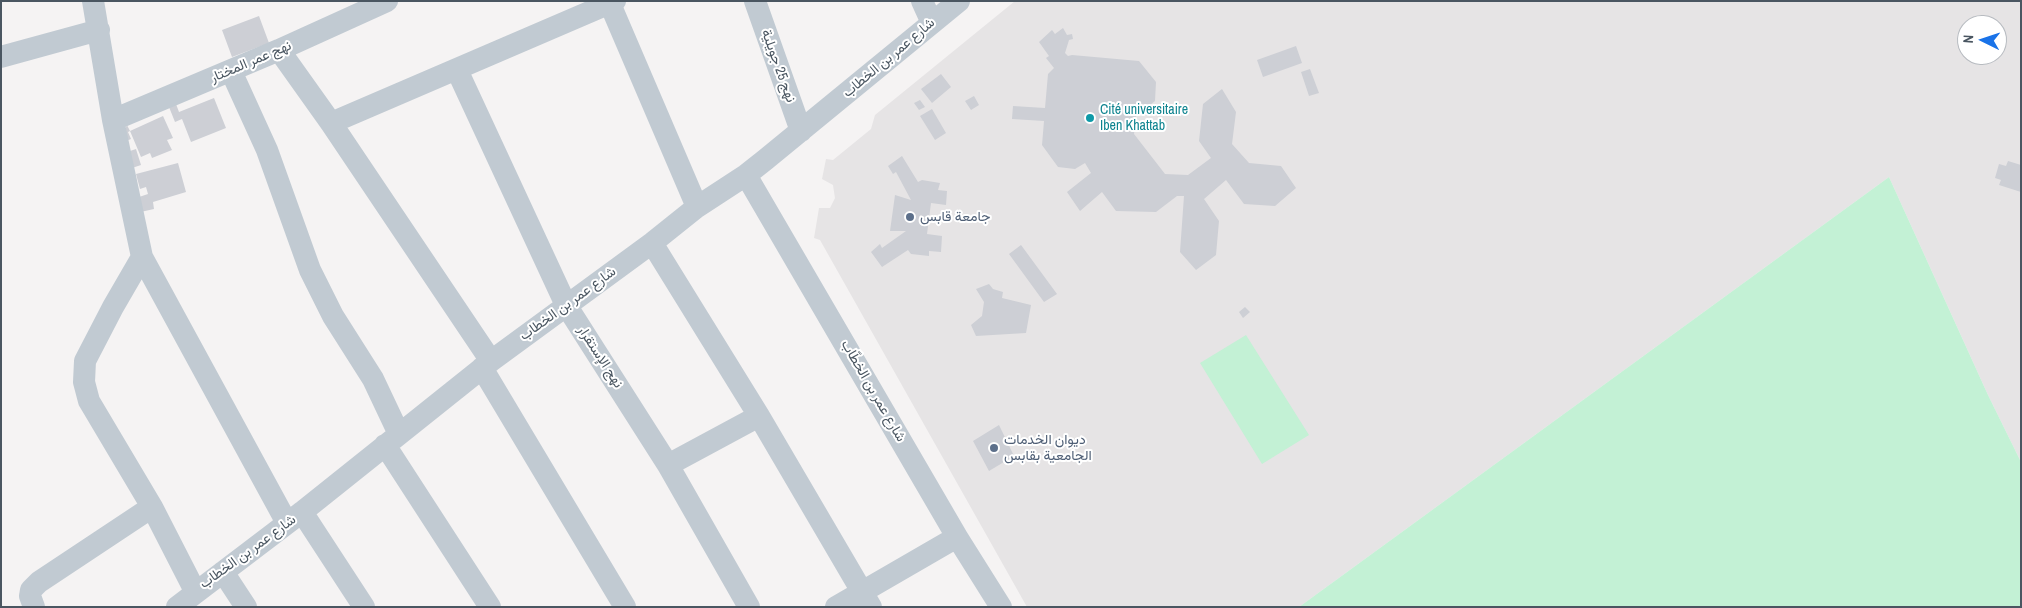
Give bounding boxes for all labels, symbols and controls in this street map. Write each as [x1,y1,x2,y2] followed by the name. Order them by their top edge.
[840,15,938,101] street label: شارع عمر بن الخطاب
[1957,15,2007,65] north arrow
[757,27,799,105] street label: نهج 25 جويلية
[1959,34,1977,44] text: N
[208,37,294,87] street label: نهج عمر المختار
[1100,102,1188,134] place label: Cité universitaire Iben Khattab
[1084,112,1096,124] marker: Cité universitaire Iben Khattab
[920,209,990,225] place label: جامعة قابس
[904,211,916,223] marker: جامعة قابس
[517,263,619,345] street label: شارع عمر بن الخطاب
[574,323,626,391] street label: نهج الإستقرار
[837,337,909,445] street label: شارع عمر بن الخطّاب
[1004,432,1092,464] place label: ديوان الخدمات الجامعية بقابس
[988,442,1000,454] marker: ديوان الخدمات الجامعية بقابس
[197,511,299,593] street label: شارع عمر بن الخطاب

